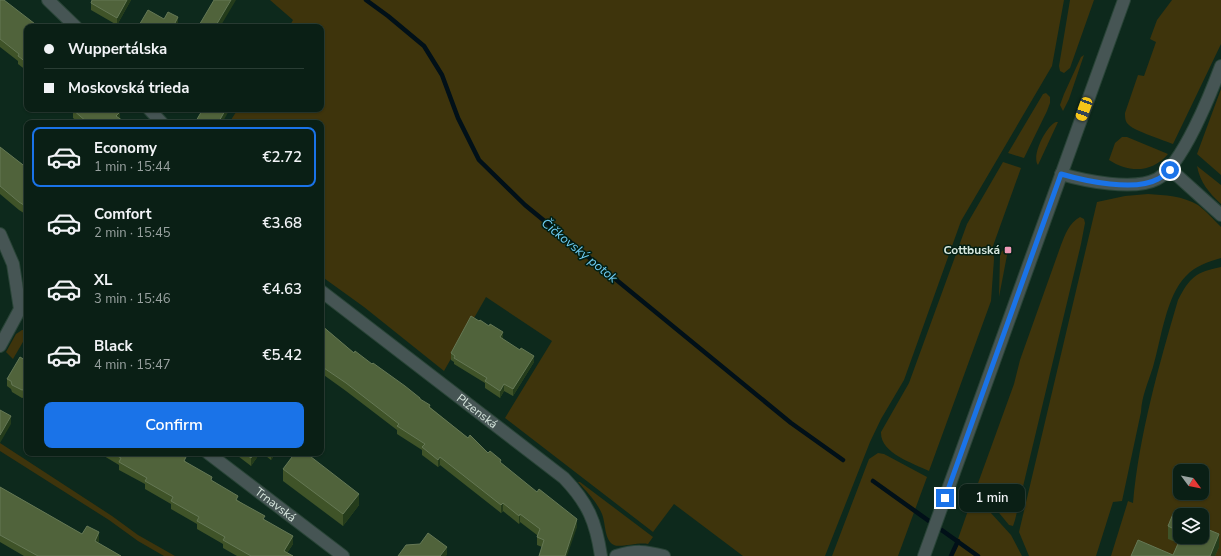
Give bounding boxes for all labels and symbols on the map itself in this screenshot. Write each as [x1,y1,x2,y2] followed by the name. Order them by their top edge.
[1074,96,1094,122] car
[1161,161,1179,179] route start
[537,214,622,287] water label: Čičkovský potok
[944,242,1000,258] place label: Cottbuská
[1003,245,1013,255] marker: Cottbuská
[453,390,501,432] street label: Plzenská
[1173,464,1209,500] north arrow
[252,484,299,525] street label: Trnavská
[959,484,1025,512] callout: 1 min
[936,489,954,507] route end

